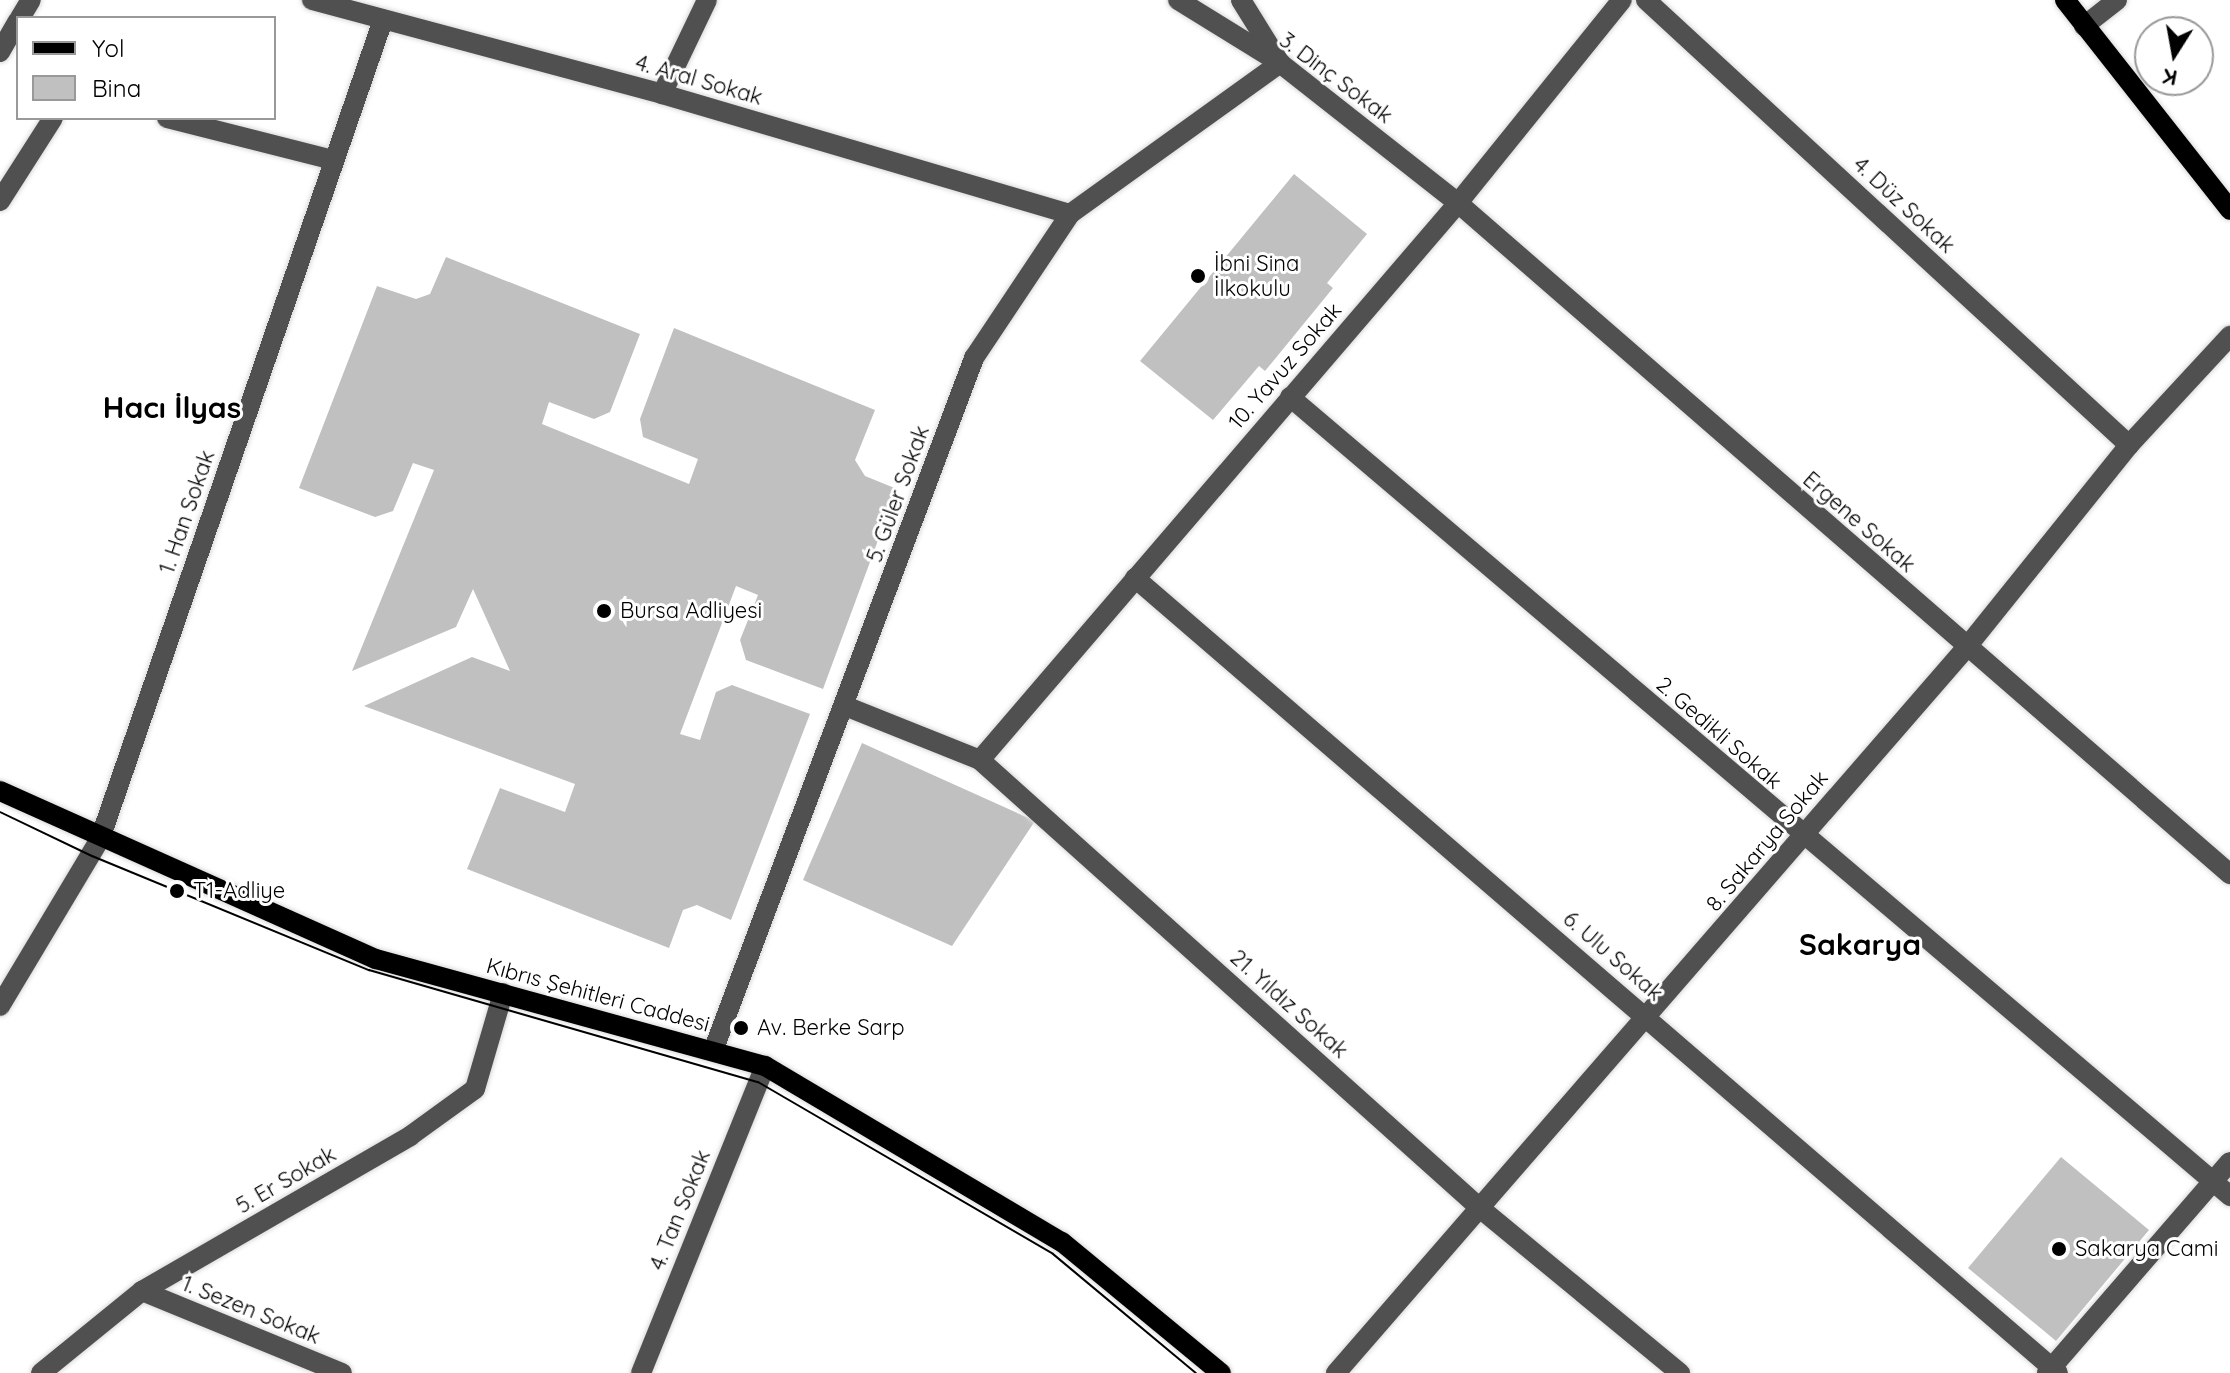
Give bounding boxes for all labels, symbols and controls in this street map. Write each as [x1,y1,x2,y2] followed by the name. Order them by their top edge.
[16,16,276,120] legend
[2134,16,2214,96] north arrow
[1274,27,1398,129] street label: 3. Dinç Sokak
[92,33,124,63] text: Yol
[632,49,766,111] street label: 4. Aral Sokak
[2160,62,2180,93] text: K
[92,73,141,103] text: Bina
[1848,151,1960,259] street label: 4. Düz Sokak
[1214,250,1299,302] place label: İbni Sina İlkokulu
[1189,267,1207,285] marker: İbni Sina İlkokulu
[1223,297,1347,435] street label: 10. Yavuz Sokak
[103,389,241,425] district label: Hacı İlyas
[861,422,935,566] street label: 5. Güler Sokak
[154,447,220,577] street label: 1. Han Sokak
[1798,466,1920,578] street label: Ergene Sokak
[620,598,762,624] place label: Bursa Adliyesi
[595,602,613,620] marker: Bursa Adliyesi
[1651,671,1787,795] street label: 2. Gedikli Sokak
[1701,765,1833,917] street label: 8. Sakarya Sokak
[193,878,285,904] place label: T1-Adliye
[168,882,186,900] marker: T1-Adliye
[1558,906,1668,1006] street label: 6. Ulu Sokak
[1799,926,1921,962] district label: Sakarya
[1225,944,1353,1064] street label: 21. Yıldız Sokak
[483,952,713,1038] street label: Kıbrıs Şehitleri Caddesi
[757,1015,905,1041] place label: Av. Berke Sarp
[732,1019,750,1037] marker: Av. Berke Sarp
[231,1141,341,1219] street label: 5. Er Sokak
[644,1146,716,1274] street label: 4. Tan Sokak
[2075,1236,2218,1262] place label: Sakarya Cami
[2050,1240,2068,1258] marker: Sakarya Cami
[178,1270,324,1350] street label: 1. Sezen Sokak

